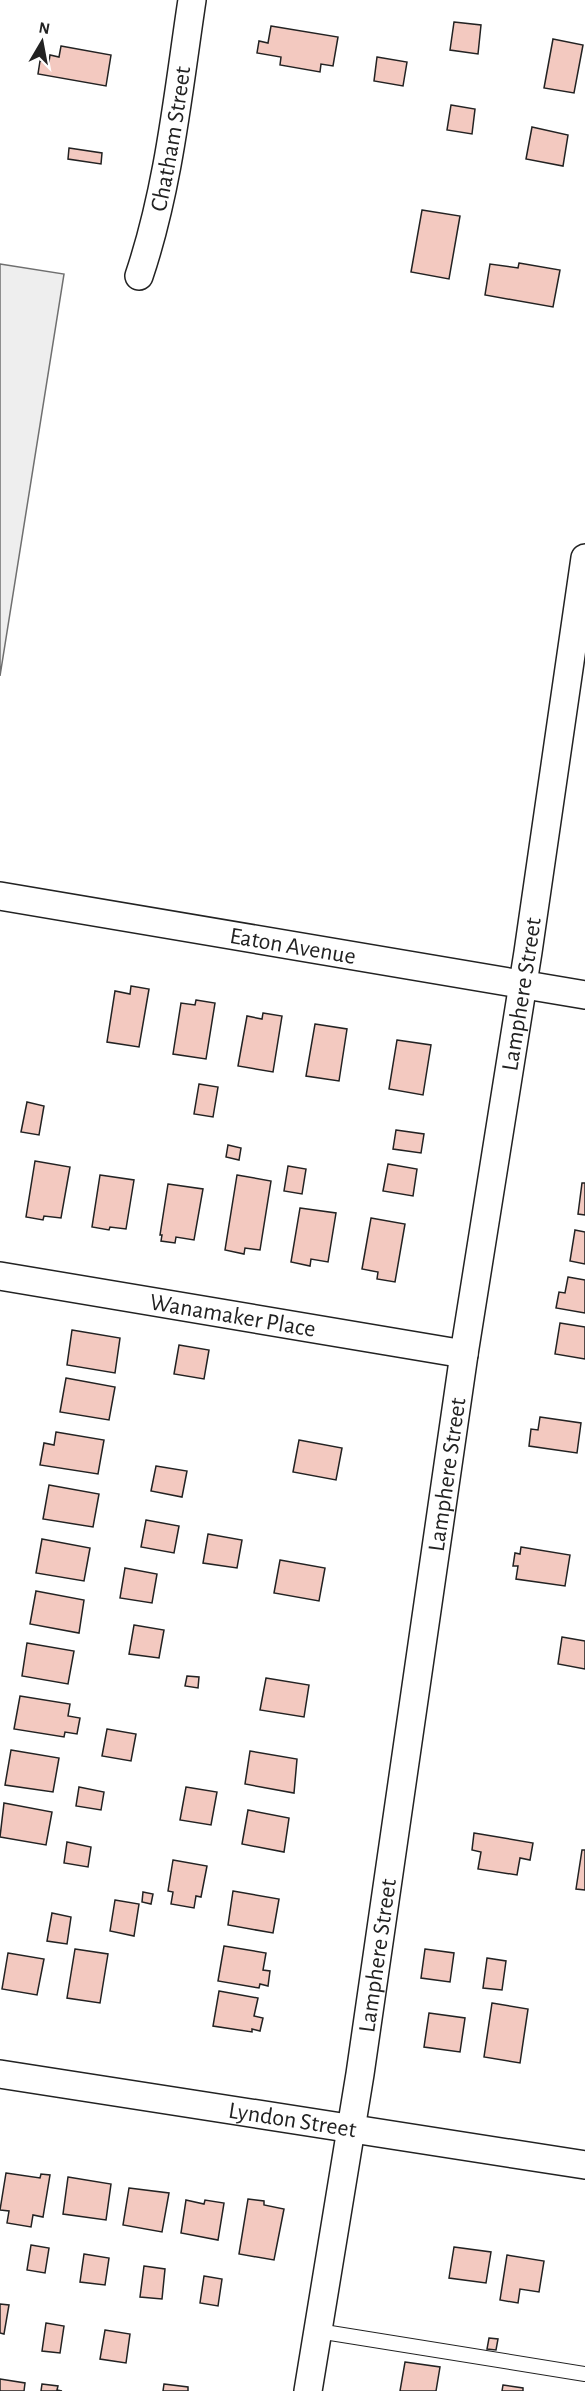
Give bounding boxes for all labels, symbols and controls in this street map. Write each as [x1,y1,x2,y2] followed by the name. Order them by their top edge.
[12,12,72,72] north arrow
[38,19,51,37] text: N
[147,65,195,214] street label: Chatham Street
[498,916,546,1073] street label: Lamphere Street
[228,924,357,969] street label: Eaton Avenue
[148,1290,317,1342] street label: Wanamaker Place
[425,1396,471,1553] street label: Lamphere Street
[355,1877,401,2034] street label: Lamphere Street
[227,2099,358,2142] street label: Lyndon Street

